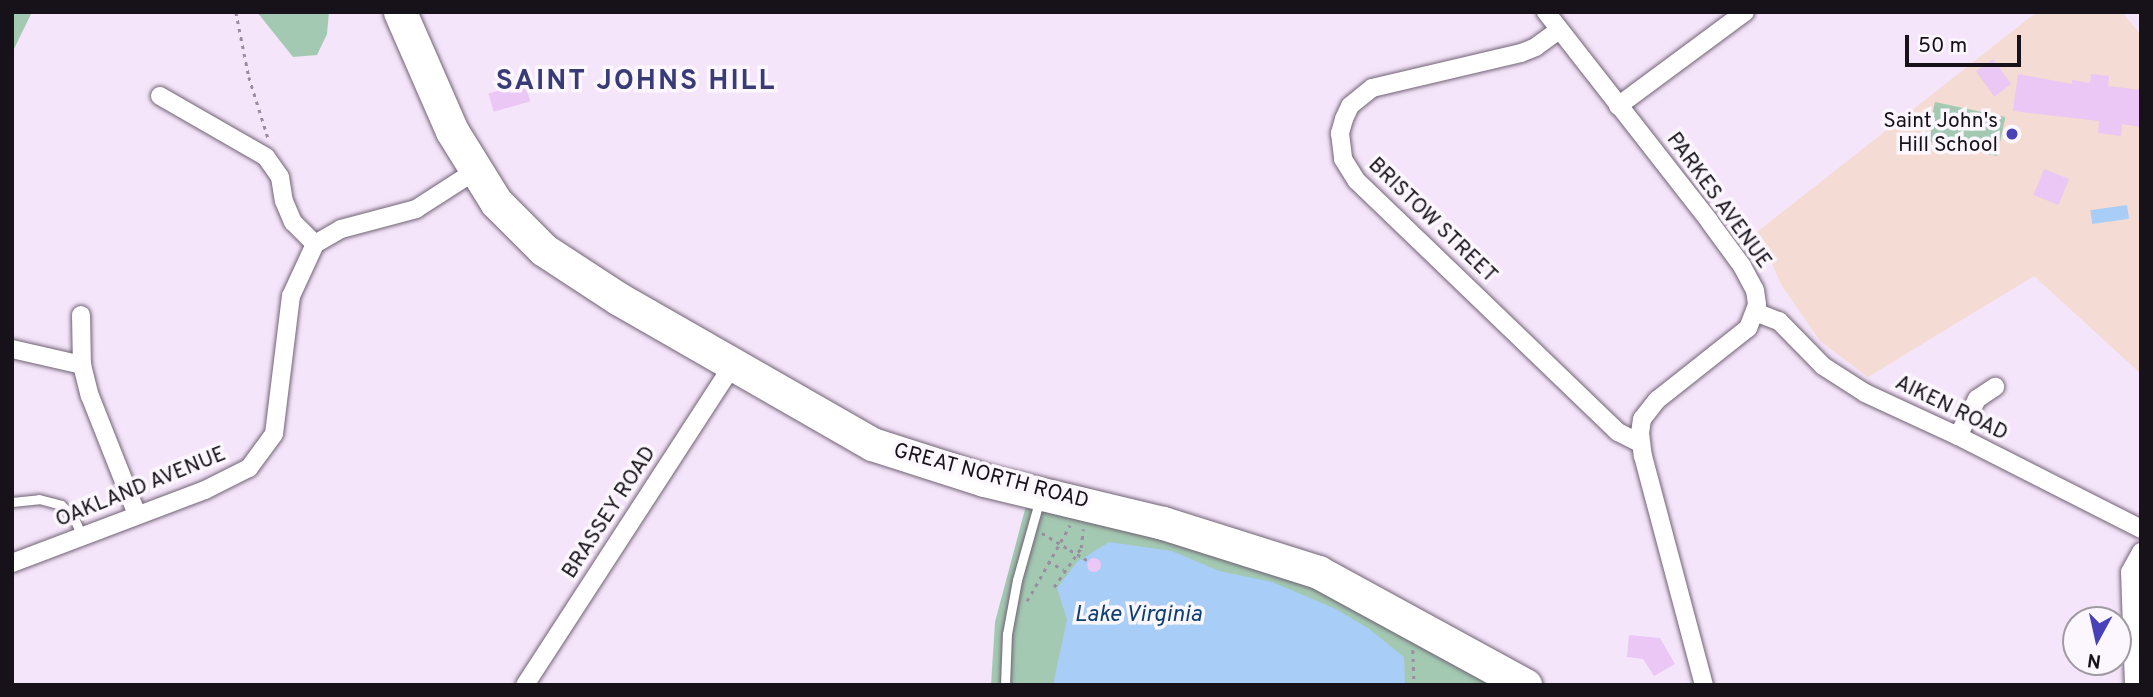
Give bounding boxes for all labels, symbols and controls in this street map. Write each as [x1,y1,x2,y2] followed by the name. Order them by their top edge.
[1908,21,2024,65] scale bar
[1918,33,1967,60] text: 50 m
[498,65,774,99] district label: SAINT JOHNS HILL
[1883,109,1998,159] place label: Saint John's Hill School
[2004,126,2020,142] marker: Saint John's Hill School
[1660,128,1776,274] street label: PARKES AVENUE
[1362,153,1502,289] street label: BRISTOW STREET
[1891,371,2011,447] street label: AIKEN ROAD
[890,439,1092,515] street label: GREAT NORTH ROAD
[52,442,230,534] street label: OAKLAND AVENUE
[558,442,662,584] street label: BRASSEY ROAD
[1074,602,1202,630] water label: Lake Virginia
[2062,606,2132,676] north arrow
[2086,647,2103,673] text: N

